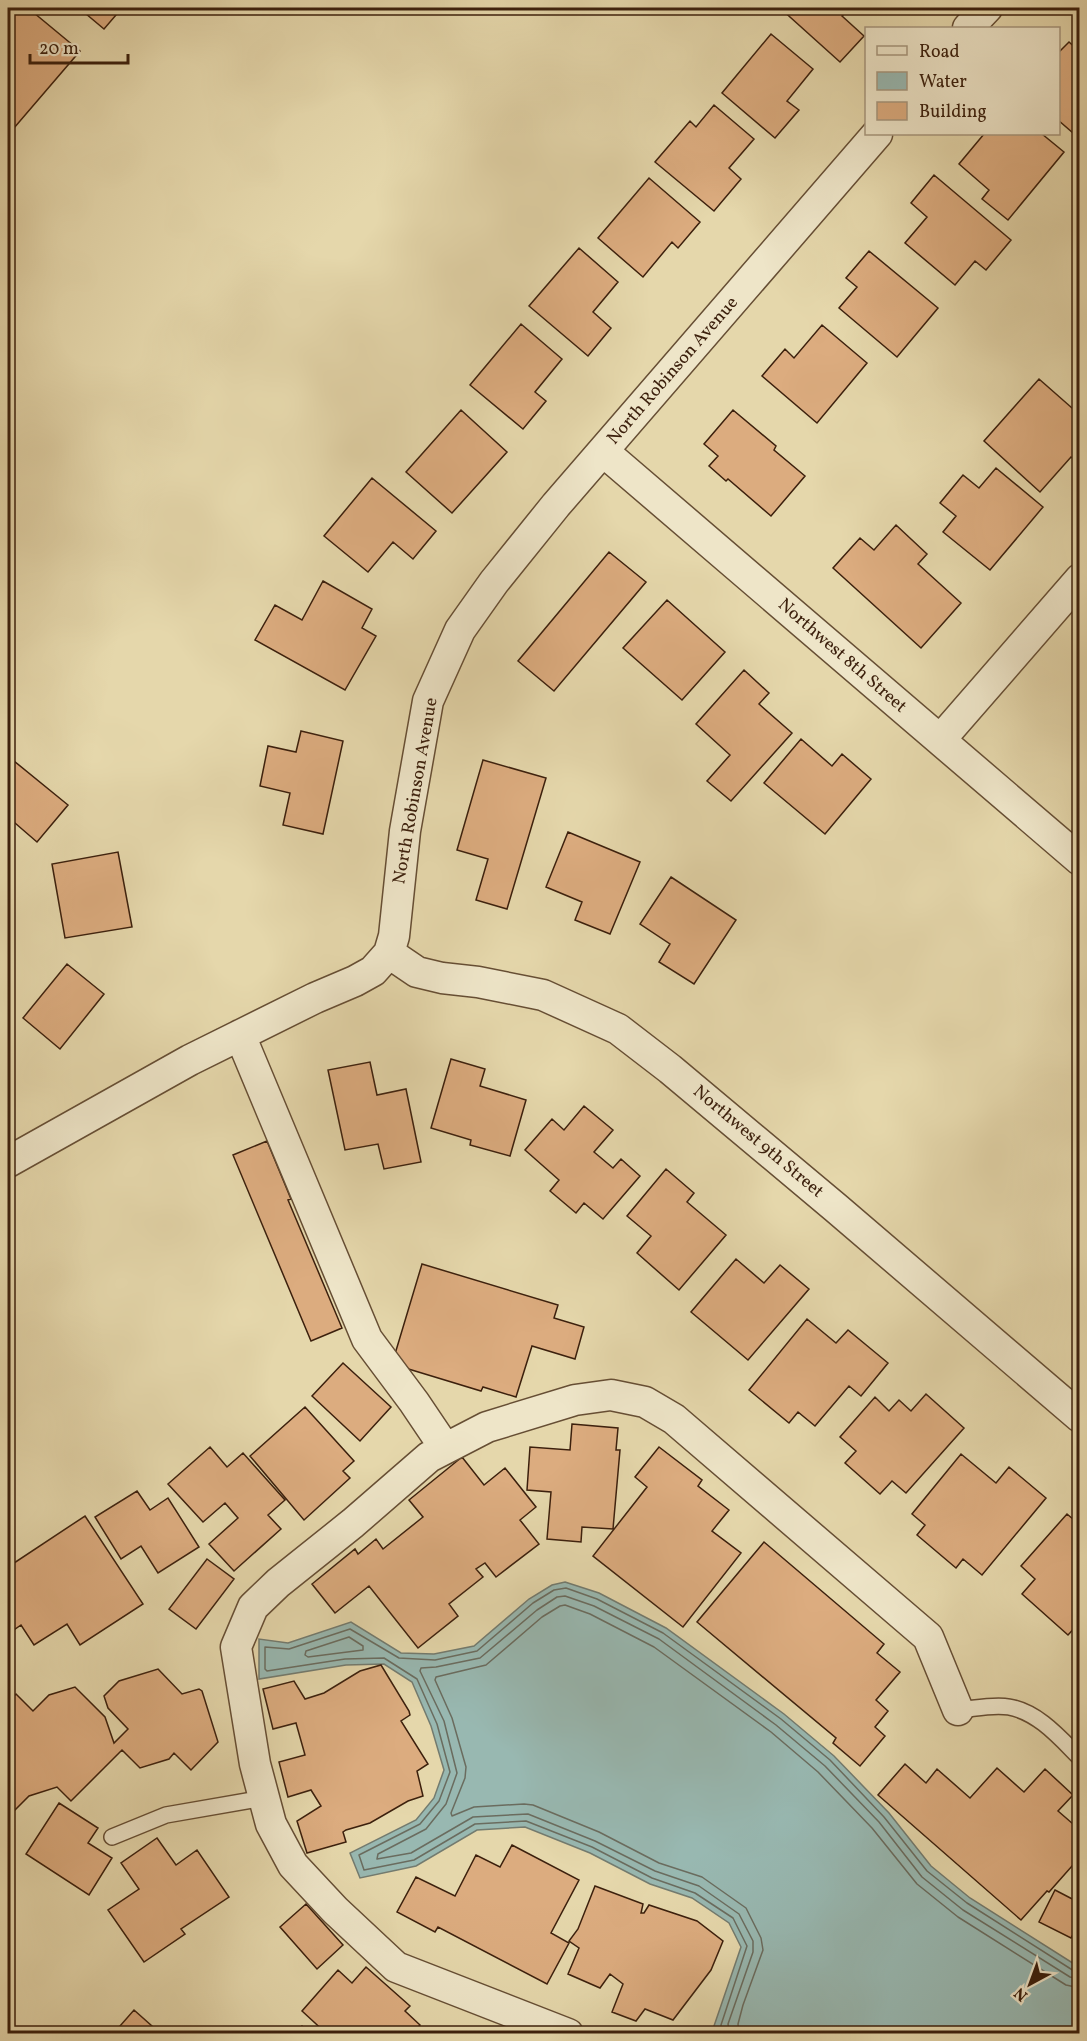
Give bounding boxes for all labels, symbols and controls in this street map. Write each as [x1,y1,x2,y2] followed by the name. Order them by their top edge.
[30,27,128,65] scale bar
[865,27,1060,135] legend
[39,37,79,62] text: 20 m
[919,40,960,65] text: Road
[919,70,967,95] text: Water
[919,100,987,125] text: Building
[602,291,744,451] street label: North Robinson Avenue
[772,593,912,719] street label: Northwest 8th Street
[387,696,445,886] street label: North Robinson Avenue
[687,1080,829,1204] street label: Northwest 9th Street
[1000,1954,1060,2014] north arrow
[1010,1981,1033,2006] text: N

